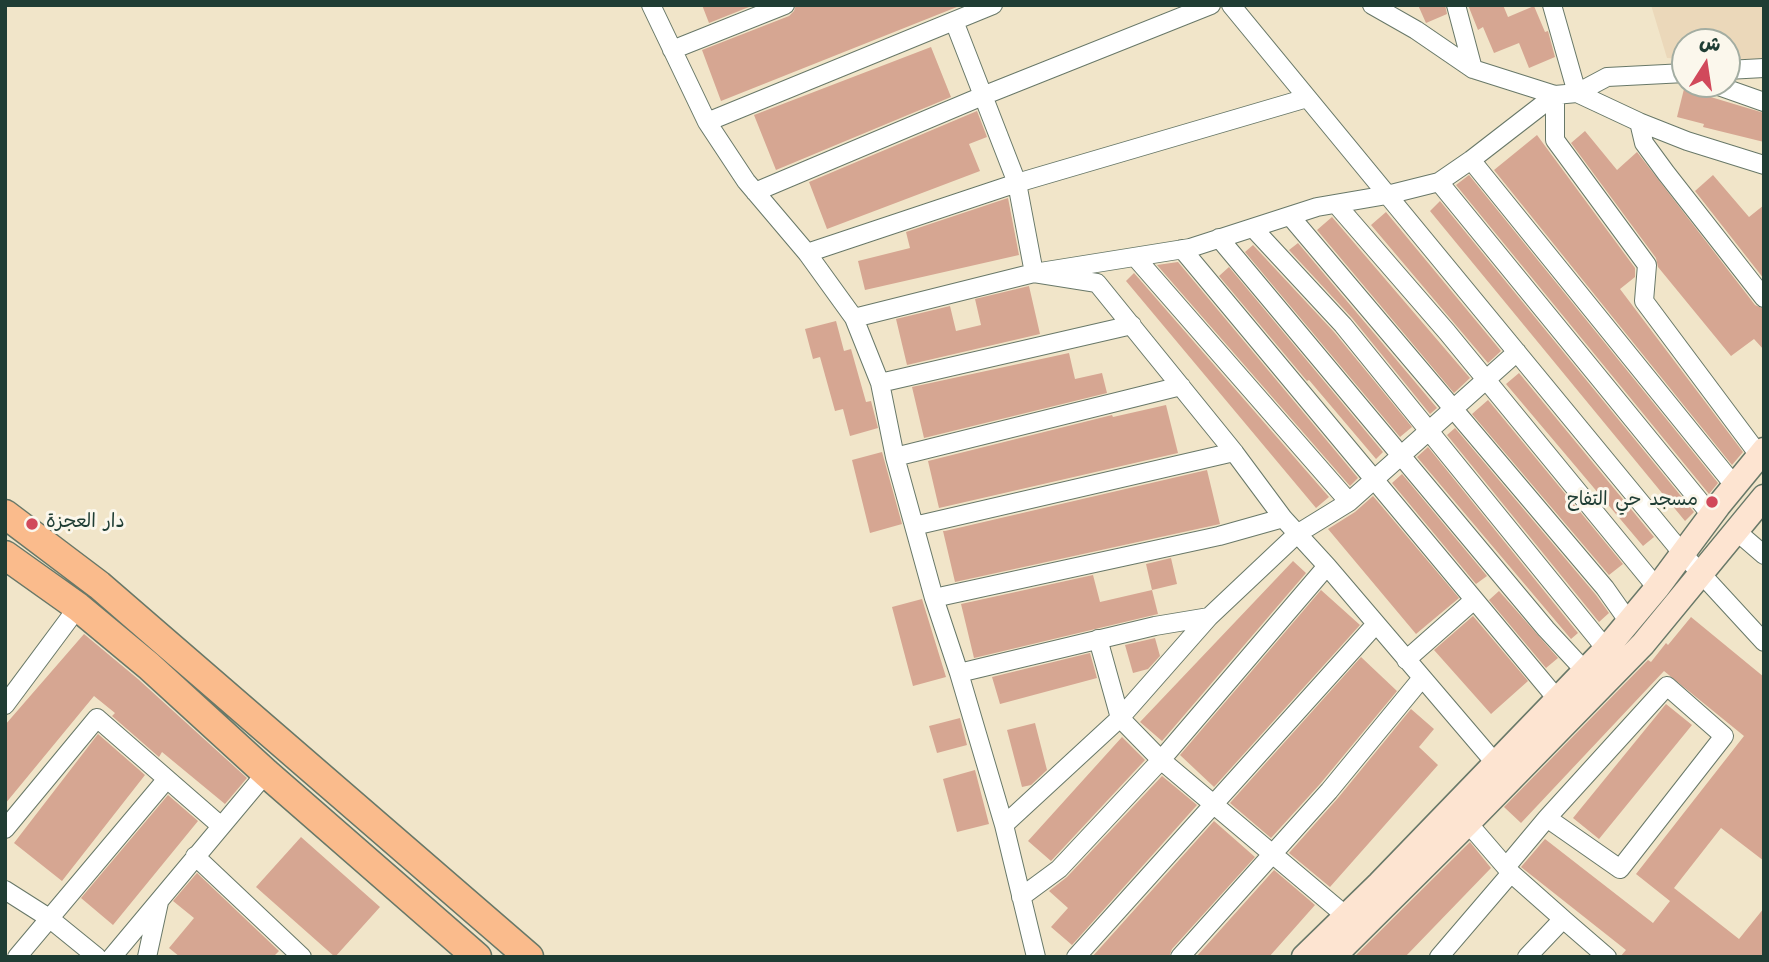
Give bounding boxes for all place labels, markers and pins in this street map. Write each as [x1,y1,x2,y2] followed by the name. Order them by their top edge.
[1567,491,1698,513] place label: مسجد حي التفاح
[1704,494,1720,510] marker: مسجد حي التفاح
[46,513,125,535] place label: دار العجزة
[24,516,40,532] marker: دار العجزة

